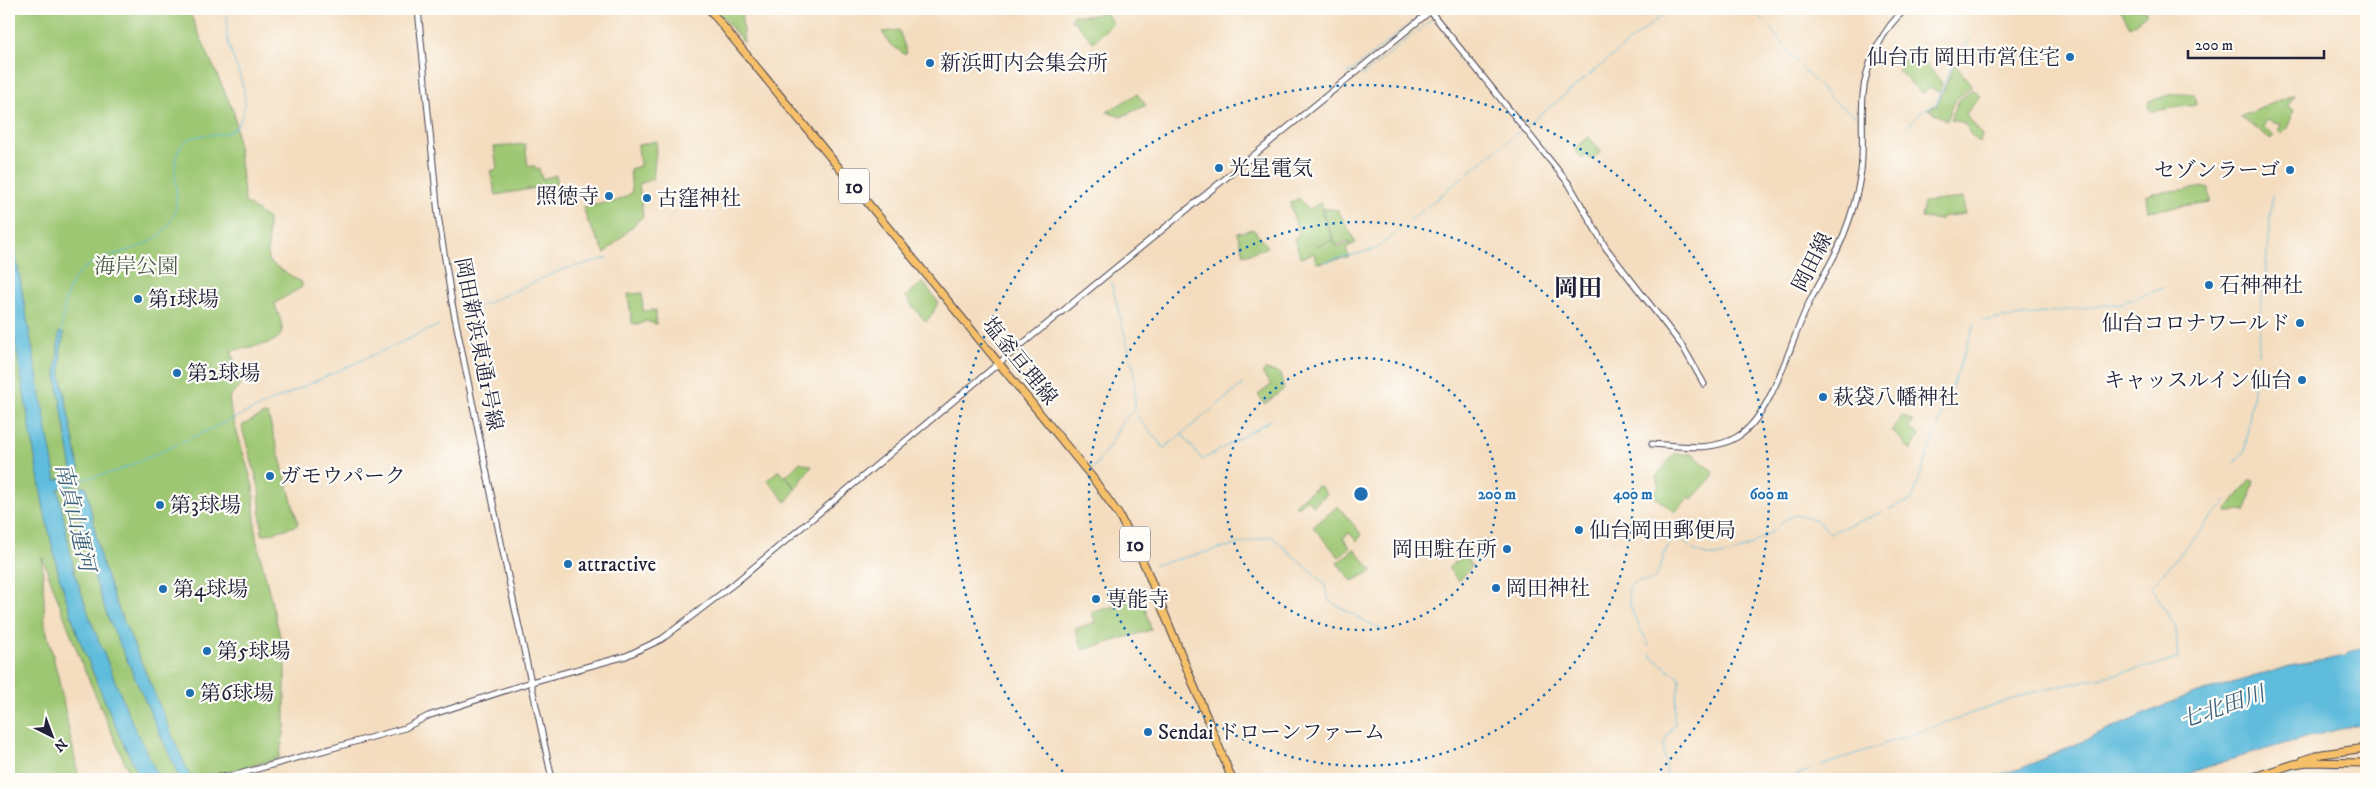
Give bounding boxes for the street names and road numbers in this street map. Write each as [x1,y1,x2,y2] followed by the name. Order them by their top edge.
[839,168,869,204] road number: 10
[1787,228,1839,296] street label: 岡田線
[448,255,508,433] street label: 岡田新浜東通1号線
[976,313,1062,411] street label: 塩釜亘理線
[1120,526,1150,562] road number: 10

